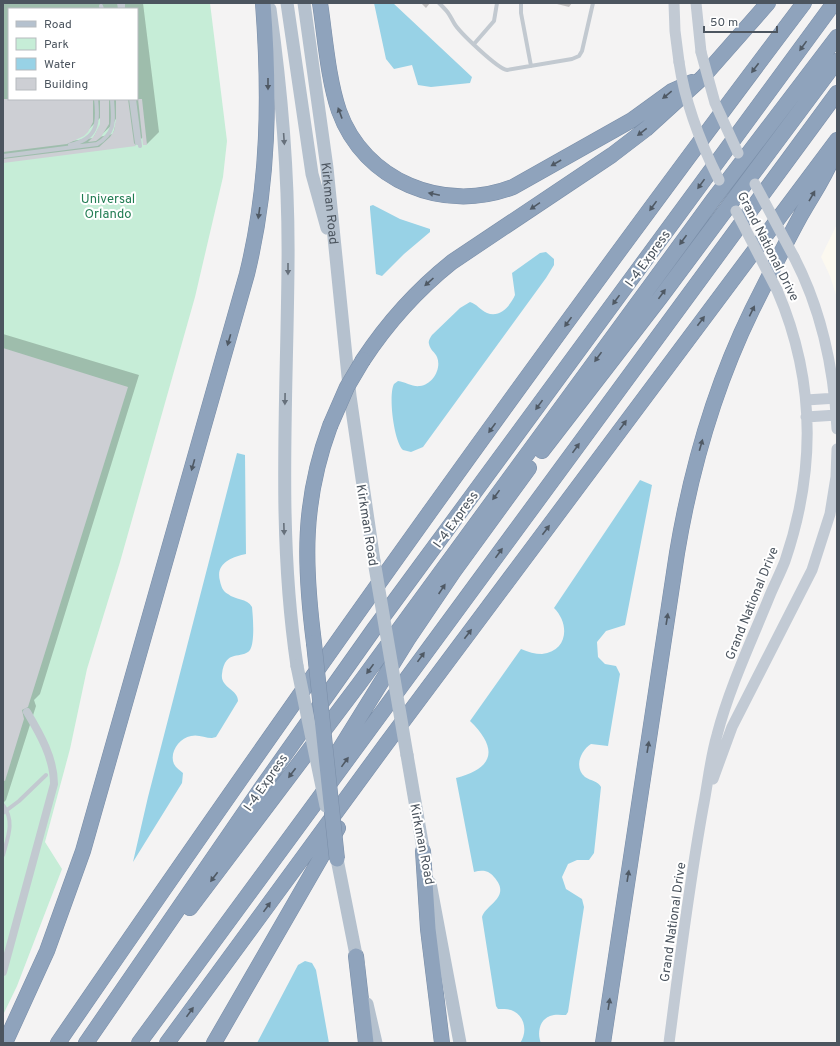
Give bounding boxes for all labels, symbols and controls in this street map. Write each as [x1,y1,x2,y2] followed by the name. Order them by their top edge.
[8,8,138,100] legend
[704,8,777,34] scale bar
[710,15,738,31] text: 50 m
[44,17,72,33] text: Road
[44,37,69,53] text: Park
[799,40,807,51] one-way arrow
[44,57,76,73] text: Water
[751,62,759,73] one-way arrow
[44,77,88,93] text: Building
[265,78,271,91] one-way arrow
[662,91,673,100] one-way arrow
[337,106,343,118] one-way arrow
[636,128,647,137] one-way arrow
[281,133,288,145] one-way arrow
[550,159,562,166] one-way arrow
[316,161,341,245] street label: Kirkman Road
[697,179,705,190] one-way arrow
[733,189,802,304] street label: Grand National Drive
[809,190,816,202] one-way arrow
[428,191,440,197] one-way arrow
[81,192,135,223] park label: Universal Orlando
[649,201,657,211] one-way arrow
[529,203,541,210] one-way arrow
[256,207,262,219] one-way arrow
[623,228,675,291] street label: I-4 Express
[679,235,687,246] one-way arrow
[285,263,291,276] one-way arrow
[424,277,434,286] one-way arrow
[658,289,667,300] one-way arrow
[611,295,620,306] one-way arrow
[749,305,755,317] one-way arrow
[697,316,705,326] one-way arrow
[564,317,572,328] one-way arrow
[226,334,232,346] one-way arrow
[594,351,602,362] one-way arrow
[282,393,289,405] one-way arrow
[535,400,543,410] one-way arrow
[619,420,628,431] one-way arrow
[488,422,496,433] one-way arrow
[698,439,704,451] one-way arrow
[571,443,579,453] one-way arrow
[190,459,196,471] one-way arrow
[352,483,380,567] street label: Kirkman Road
[431,489,483,552] street label: I-4 Express
[492,490,500,501] one-way arrow
[281,523,287,536] one-way arrow
[542,524,550,535] one-way arrow
[723,545,783,663] street label: Grand National Drive
[494,547,503,558] one-way arrow
[438,584,446,594] one-way arrow
[664,613,670,625] one-way arrow
[464,628,472,639] one-way arrow
[417,652,425,663] one-way arrow
[366,664,374,674] one-way arrow
[645,741,651,753] one-way arrow
[241,751,292,815] street label: I-4 Express
[341,757,349,767] one-way arrow
[288,767,296,778] one-way arrow
[405,802,437,886] street label: Kirkman Road
[658,861,690,983] street label: Grand National Drive
[625,870,631,882] one-way arrow
[210,871,218,882] one-way arrow
[262,901,271,912] one-way arrow
[606,998,612,1011] one-way arrow
[186,1006,194,1017] one-way arrow

